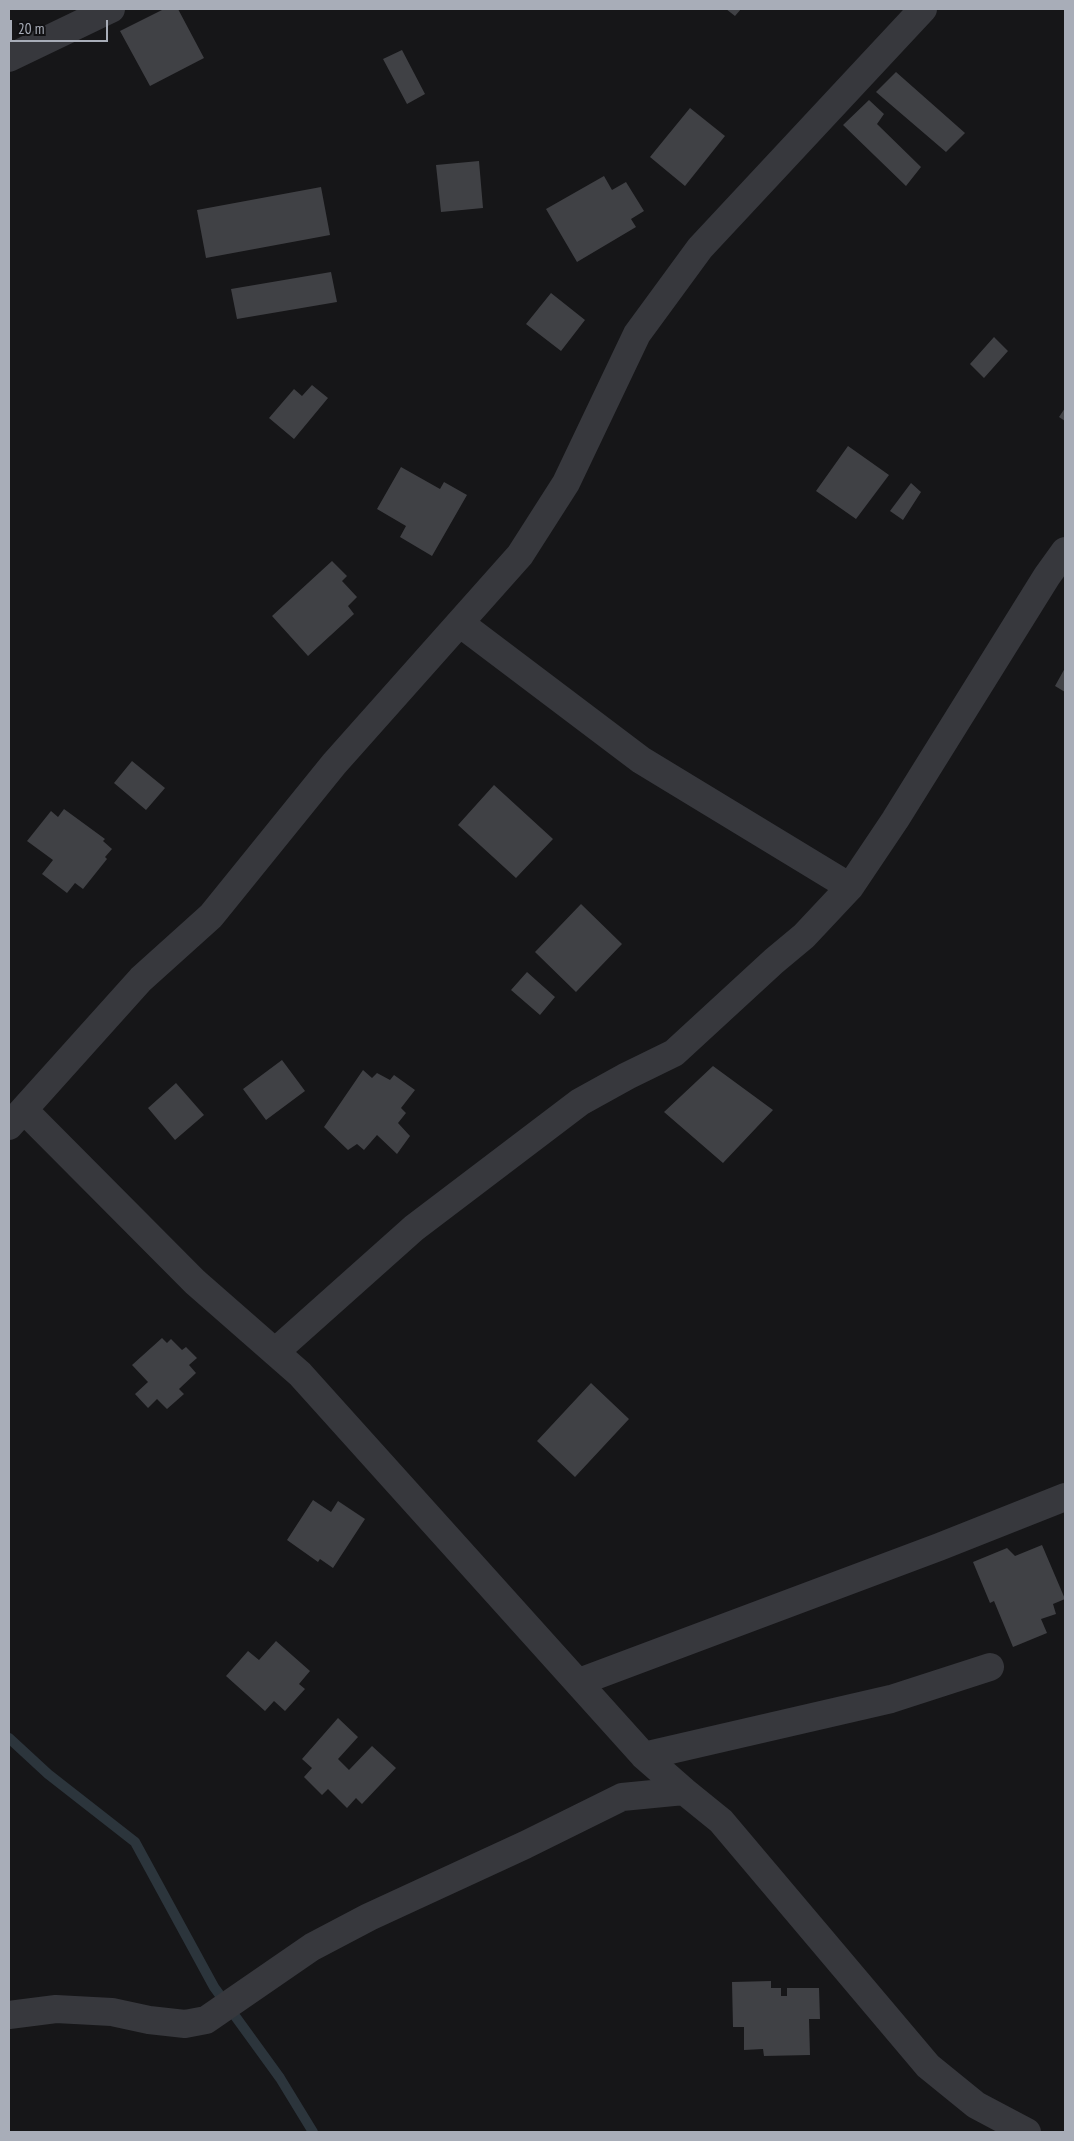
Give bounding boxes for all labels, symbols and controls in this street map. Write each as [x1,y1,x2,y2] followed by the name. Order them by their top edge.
[12,10,110,42] scale bar
[18,19,44,38] text: 20 m

